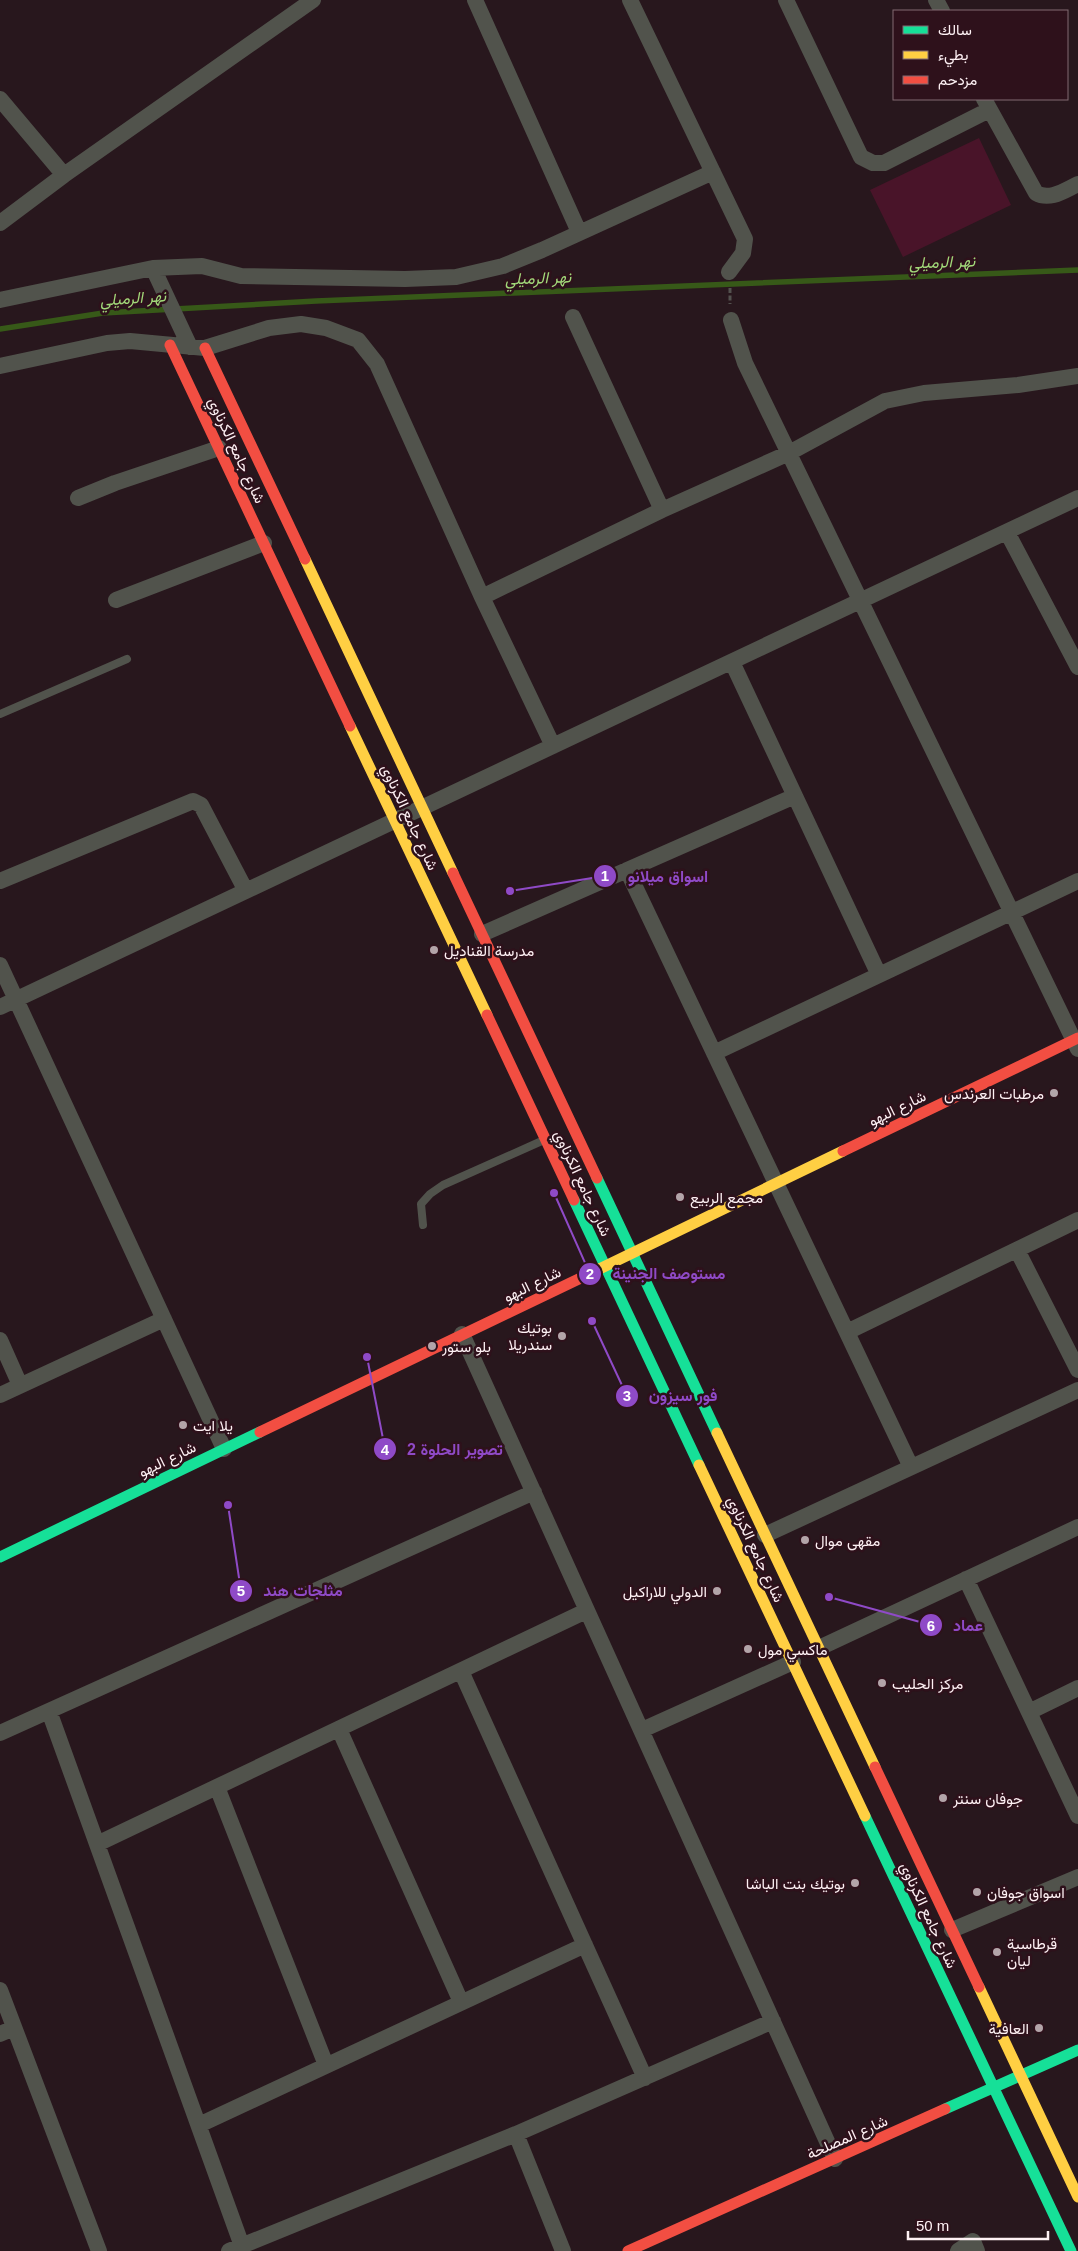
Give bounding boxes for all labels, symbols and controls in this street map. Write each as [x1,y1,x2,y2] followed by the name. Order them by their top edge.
[893,10,1068,100] legend
[938,21,972,38] text: سالك
[938,46,968,68] text: بطيء
[938,71,977,90] text: مزدحم
[909,252,977,277] water label: نهر الرميلي
[505,268,573,293] water label: نهر الرميلي
[99,287,168,314] water label: نهر الرميلي
[200,394,269,508] street label: شارع جامع الكرناوي
[373,761,442,875] street label: شارع جامع الكرناوي
[593,860,718,891] callout: اسواق ميلانو
[601,867,609,884] text: 1
[628,868,708,887] text: اسواق ميلانو
[444,942,534,960] place label: مدرسة القناديل
[428,944,440,956] marker: مدرسة القناديل
[944,1085,1044,1104] place label: مرطبات العرندس
[866,1087,930,1132] street label: شارع البهو
[1048,1087,1060,1099] marker: مرطبات العرندس
[546,1127,615,1241] street label: شارع جامع الكرناوي
[690,1189,763,1209] place label: مجمع الربيع
[674,1191,686,1203] marker: مجمع الربيع
[578,1258,736,1289] callout: مستوصف الجنينة
[501,1263,565,1308] street label: شارع البهو
[586,1265,594,1282] text: 2
[612,1265,726,1284] text: مستوصف الجنينة
[508,1319,552,1354] place label: بوتيك سندريلا
[556,1330,568,1342] marker: بوتيك سندريلا
[441,1338,491,1356] place label: بلو ستور
[426,1340,438,1352] marker: بلو ستور
[614,1380,728,1411] callout: فور سيزون
[623,1387,631,1404] text: 3
[649,1387,717,1406] text: فور سيزون
[193,1417,233,1435] place label: يلا ايت
[177,1419,189,1431] marker: يلا ايت
[372,1434,513,1465] callout: تصوير الحلوة 2
[136,1438,200,1483] street label: شارع البهو
[381,1441,390,1458] text: 4
[407,1441,503,1460] text: تصوير الحلوة 2
[719,1493,788,1607] street label: شارع جامع الكرناوي
[815,1532,880,1551] place label: مقهى موال
[799,1534,811,1546] marker: مقهى موال
[229,1575,353,1606] callout: مثلجات هند
[237,1582,245,1599] text: 5
[263,1582,343,1600] text: مثلجات هند
[623,1583,707,1605] place label: الدولي للاراكيل
[711,1585,723,1597] marker: الدولي للاراكيل
[918,1610,993,1641] callout: عماد
[927,1617,935,1634] text: 6
[953,1617,983,1634] text: عماد
[758,1641,827,1663] place label: ماكسي مول
[742,1643,754,1655] marker: ماكسي مول
[892,1675,963,1693] place label: مركز الحليب
[876,1677,888,1689] marker: مركز الحليب
[952,1790,1023,1808] place label: جوفان سنتر
[937,1792,949,1804] marker: جوفان سنتر
[892,1859,961,1973] street label: شارع جامع الكرناوي
[746,1875,845,1893] place label: بوتيك بنت الباشا
[849,1877,861,1889] marker: بوتيك بنت الباشا
[987,1884,1065,1902] place label: اسواق جوفان
[971,1886,983,1898] marker: اسواق جوفان
[1007,1935,1057,1970] place label: قرطاسية ليان
[991,1946,1003,1958] marker: قرطاسية ليان
[989,2020,1029,2038] place label: العافية
[1033,2022,1045,2034] marker: العافية
[804,2112,891,2165] street label: شارع المصلحة
[908,2208,1048,2240] scale bar
[916,2217,949,2234] text: 50 m

